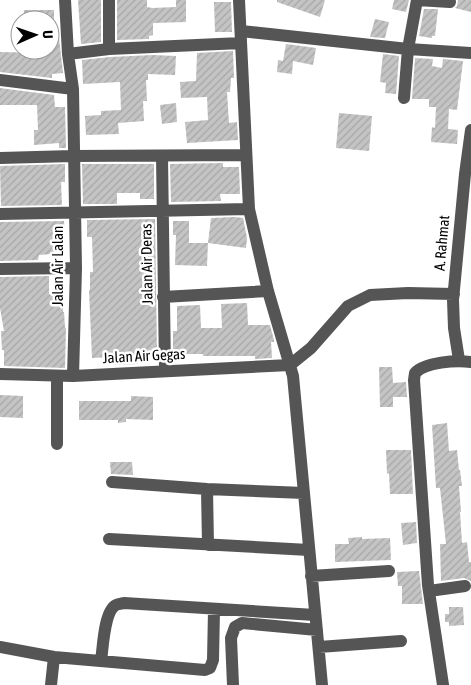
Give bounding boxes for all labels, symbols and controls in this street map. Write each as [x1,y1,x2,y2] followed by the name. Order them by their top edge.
[10,10,60,60] north arrow
[40,30,56,39] text: U
[431,214,452,272] street label: A. Rahmat
[137,223,156,305] street label: Jalan Air Deras
[49,226,66,306] street label: Jalan Air Lalan
[102,345,186,366] street label: Jalan Air Gegas

